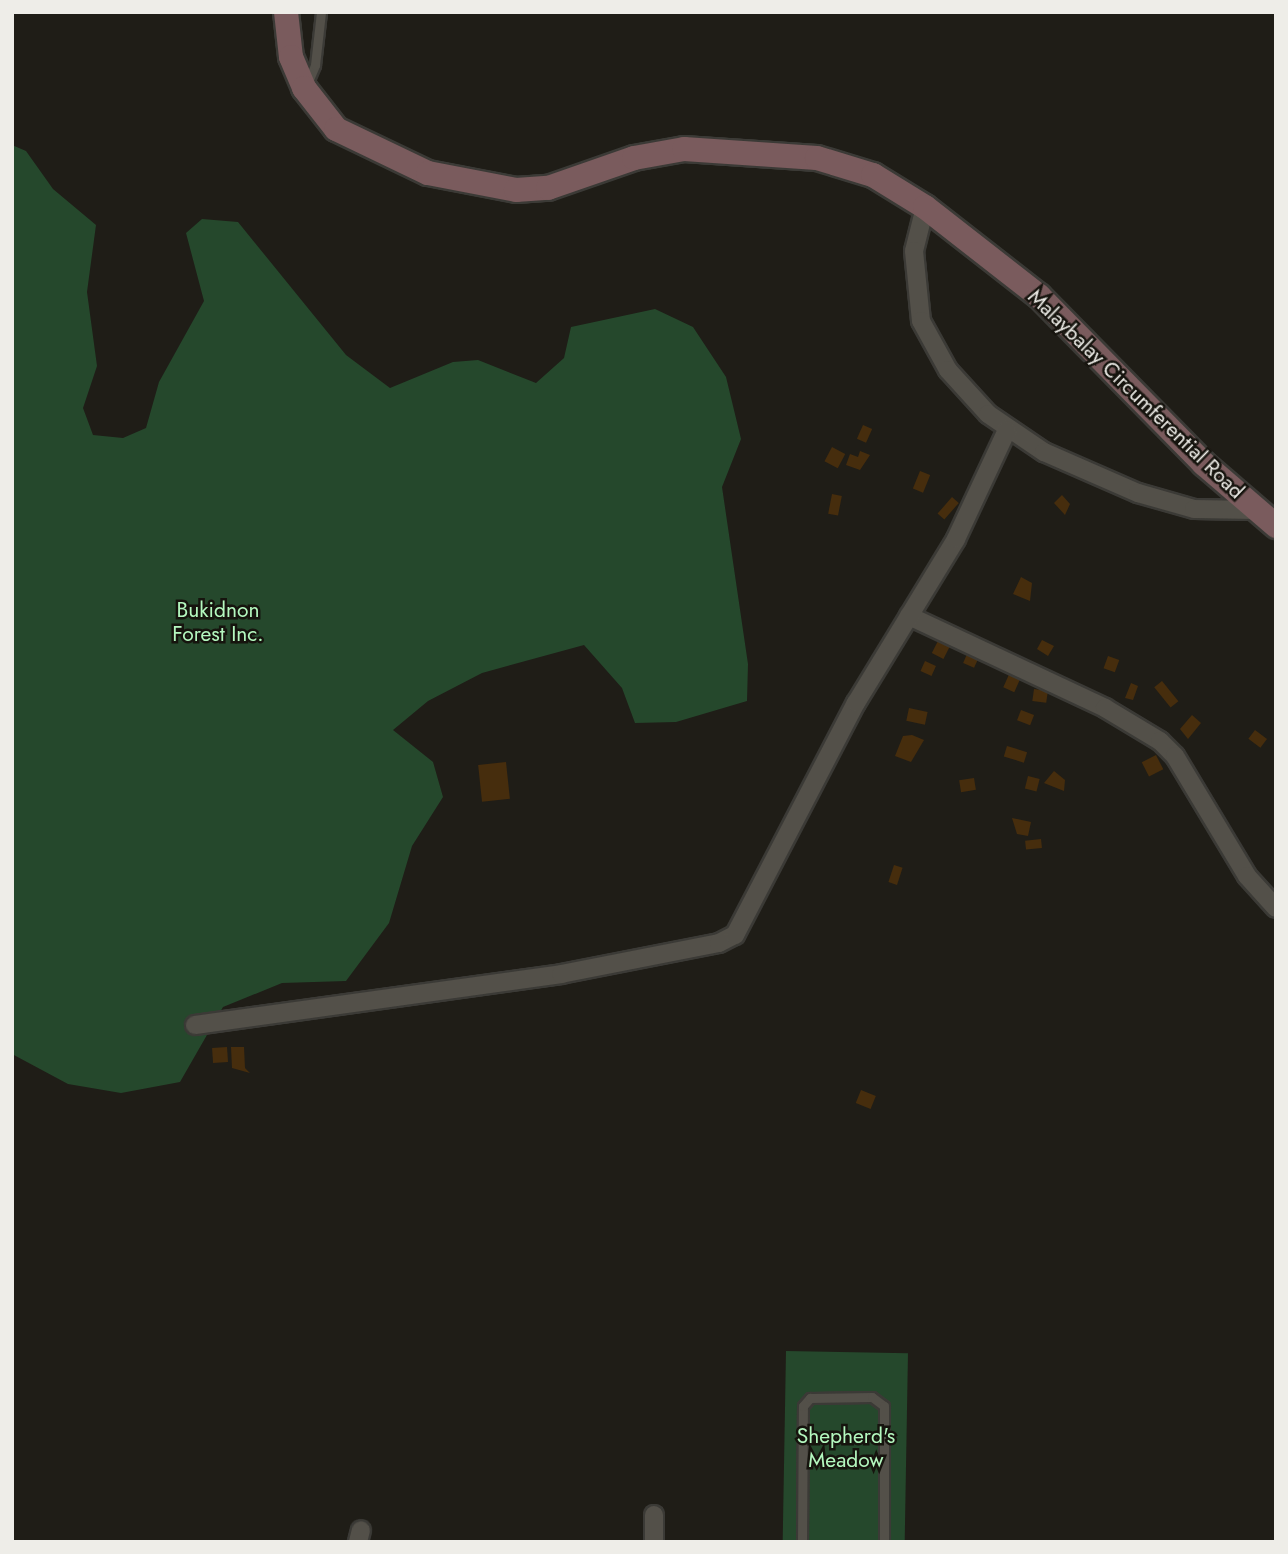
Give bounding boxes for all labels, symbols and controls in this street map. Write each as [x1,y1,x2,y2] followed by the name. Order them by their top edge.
[1023,284,1249,504] street label: Malaybalay Circumferential Road
[172,597,264,647] park label: Bukidnon Forest Inc.
[797,1423,895,1473] park label: Shepherd's Meadow

